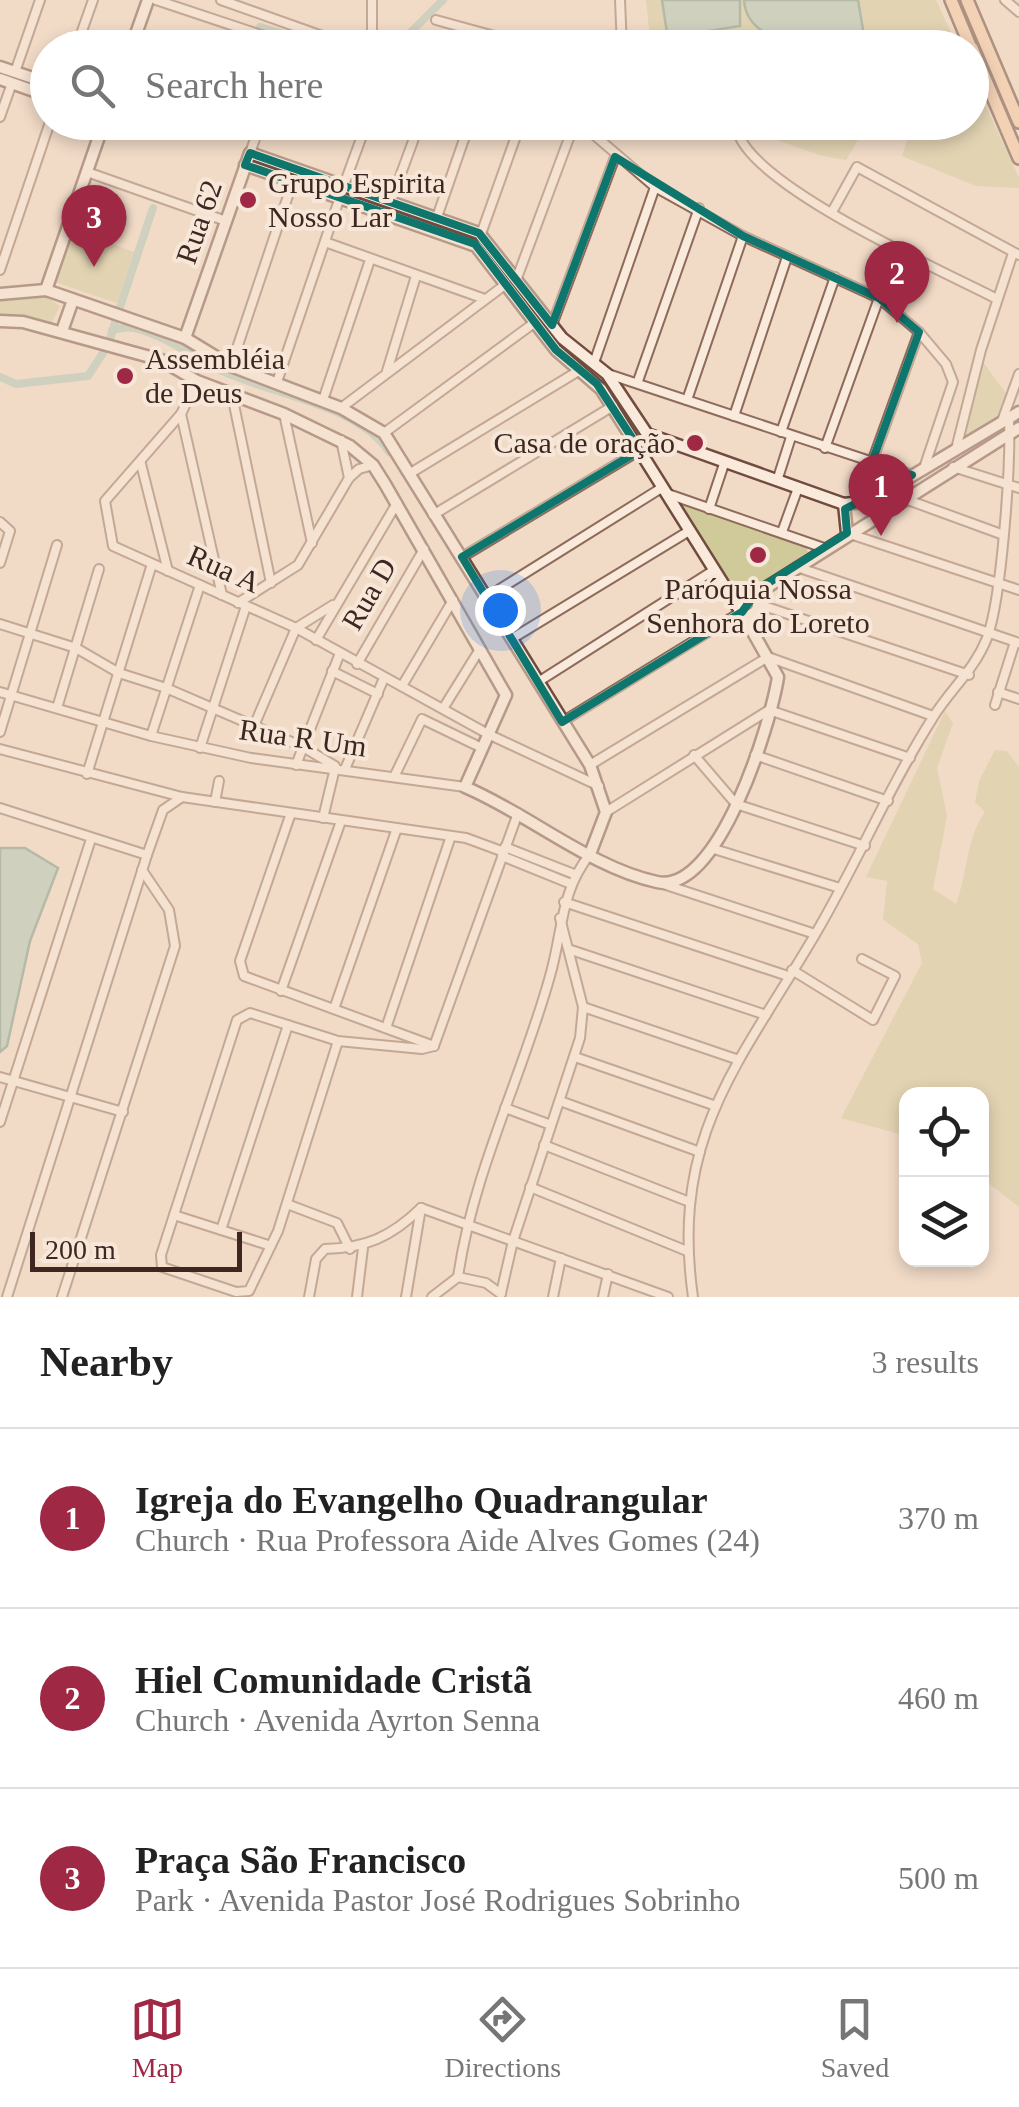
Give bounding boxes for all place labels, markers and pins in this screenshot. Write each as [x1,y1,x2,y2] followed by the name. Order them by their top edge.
[268,166,445,233] place label: Grupo Espirita Nosso Lar
[62,184,126,267] pin: 3
[237,189,259,211] marker: Grupo Espirita Nosso Lar
[864,240,930,323] pin: 2
[145,342,285,409] place label: Assembléia de Deus
[114,365,136,387] marker: Assembléia de Deus
[493,426,675,459] place label: Casa de oração
[684,432,706,454] marker: Casa de oração
[848,454,914,536] pin: 1
[747,544,769,566] marker: Paróquia Nossa Senhora do Loreto
[646,572,870,639] place label: Paróquia Nossa Senhora do Loreto

